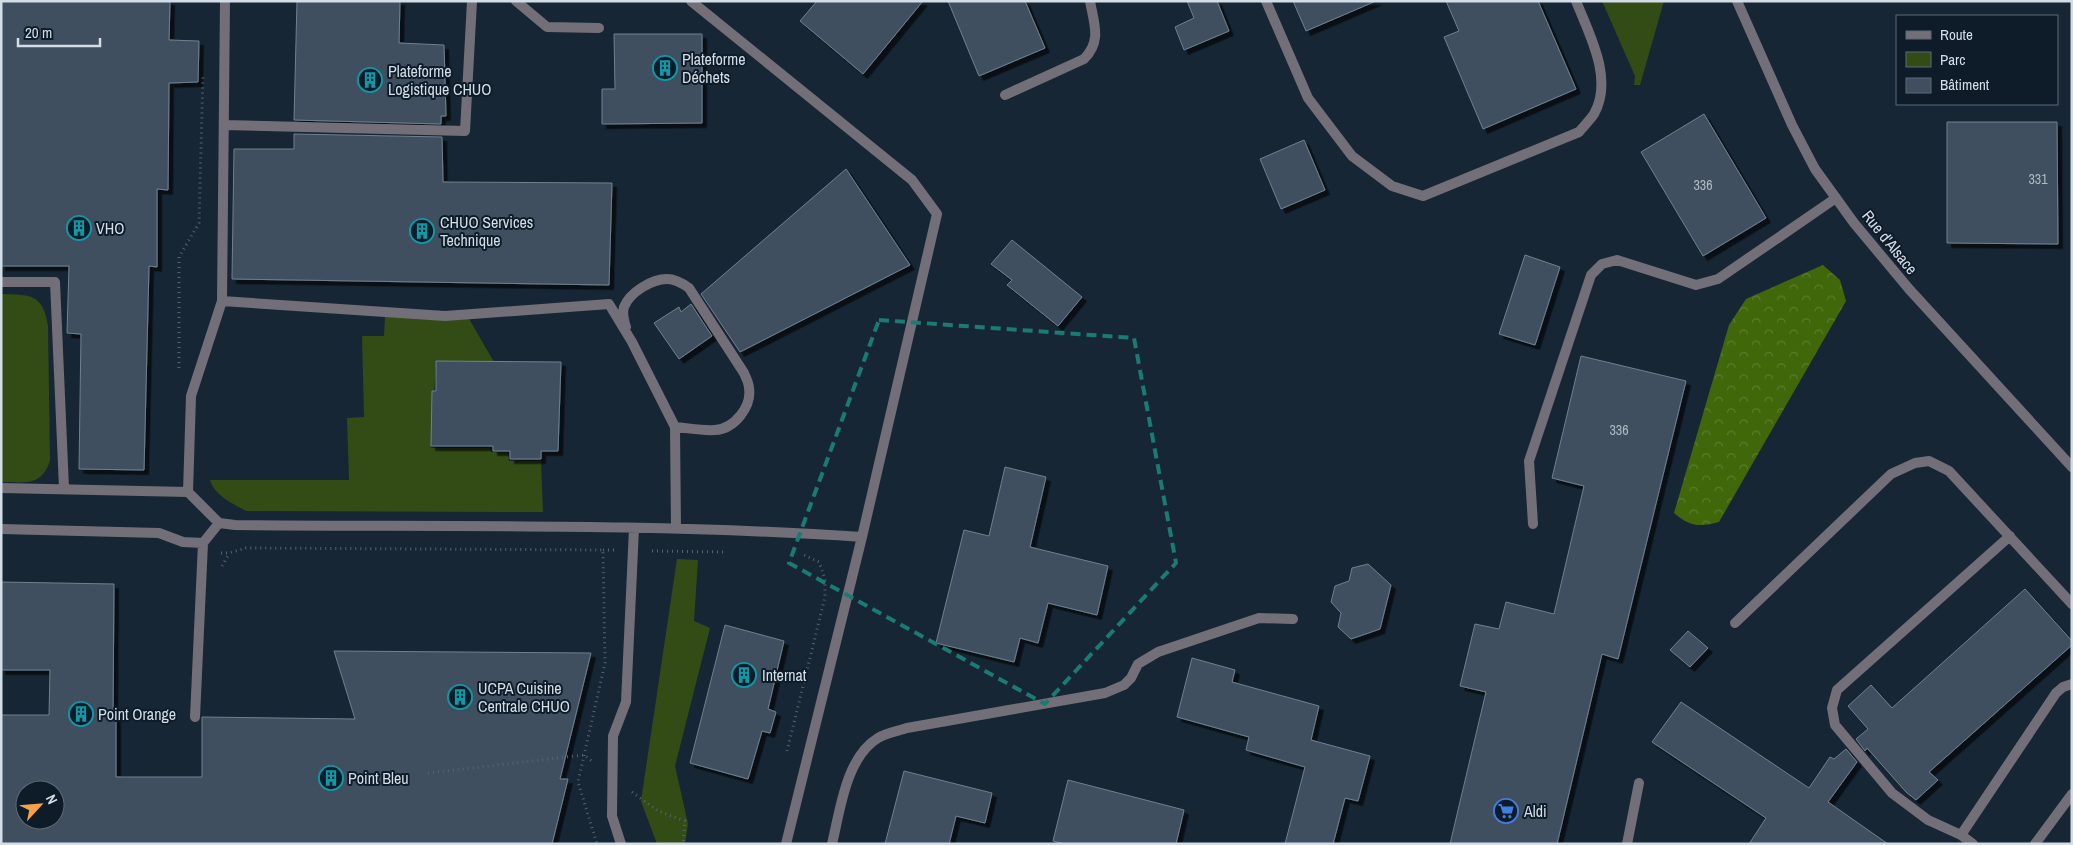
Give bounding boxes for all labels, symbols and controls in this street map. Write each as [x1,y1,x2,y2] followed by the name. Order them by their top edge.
[18,15,100,47] scale bar
[1896,15,2058,105] legend
[25,22,52,43] text: 20 m
[1940,24,1973,45] text: Route
[682,48,745,88] place label: Plateforme Déchets
[1940,49,1965,70] text: Parc
[652,55,678,81] building icon: Plateforme Déchets
[388,60,492,100] place label: Plateforme Logistique CHUO
[357,67,383,93] building icon: Plateforme Logistique CHUO
[1940,74,1990,95] text: Bâtiment
[2028,170,2048,188] house number: 331
[1693,176,1713,194] house number: 336
[1857,205,1923,279] street label: Rue d'Alsace
[440,211,533,251] place label: CHUO Services Technique
[66,215,92,241] building icon: VHO
[96,217,124,239] place label: VHO
[409,218,435,244] building icon: CHUO Services Technique
[1609,421,1629,439] house number: 336
[731,662,757,688] building icon: Internat
[762,664,807,686] place label: Internat
[478,677,570,717] place label: UCPA Cuisine Centrale CHUO
[447,684,473,710] building icon: UCPA Cuisine Centrale CHUO
[68,701,94,727] building icon: Point Orange
[98,703,176,725] place label: Point Orange
[318,765,344,791] building icon: Point Bleu
[348,767,409,789] place label: Point Bleu
[15,780,65,830] north arrow
[42,792,62,807] text: N
[1493,798,1519,824] supermarket icon: Aldi
[1523,800,1547,822] place label: Aldi

